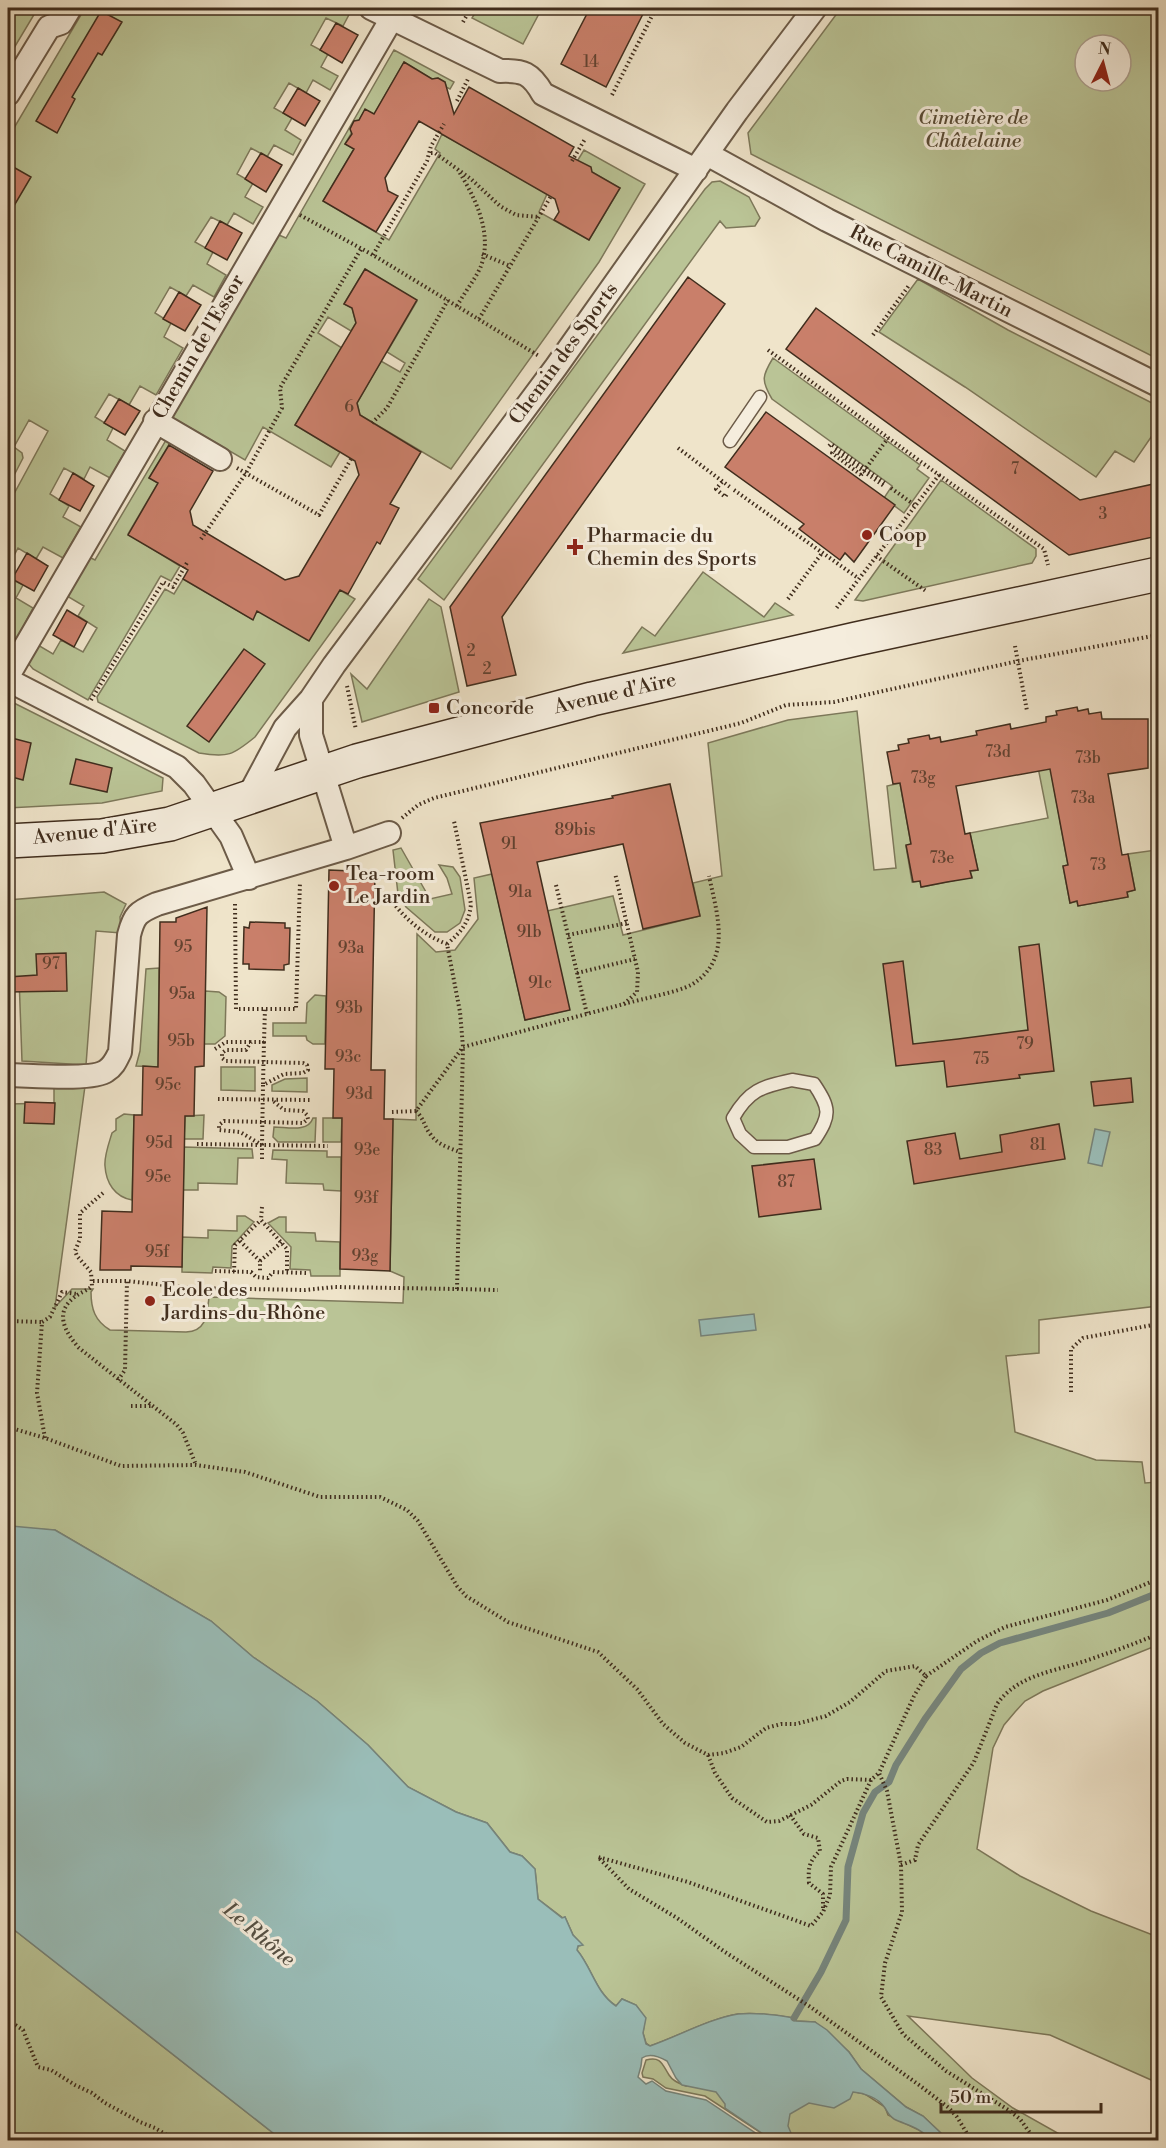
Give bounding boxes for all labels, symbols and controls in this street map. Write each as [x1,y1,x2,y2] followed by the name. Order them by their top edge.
[1073,33,1133,93] north arrow
[1097,38,1112,60] text: N
[583,52,599,72] house number: 14
[918,106,1029,154] park label: Cimetière de Châtelaine
[845,220,1017,324] street label: Rue Camille-Martin
[147,270,251,424] street label: Chemin de l'Essor
[504,278,624,430] street label: Chemin des Sports
[344,397,354,417] house number: 6
[1011,459,1019,479] house number: 7
[1099,504,1108,524] house number: 3
[879,523,927,548] place label: Coop
[587,524,757,572] place label: Pharmacie du Chemin des Sports
[860,528,874,542] marker: Coop
[568,540,582,554] marker: Pharmacie du Chemin des Sports
[466,641,476,661] house number: 2
[482,659,492,679] house number: 2
[550,668,679,720] street label: Avenue d'Aïre
[446,696,534,721] place label: Concorde
[427,701,441,715] marker: Concorde
[985,742,1011,762] house number: 73d
[1075,748,1101,768] house number: 73b
[910,768,936,788] house number: 73g
[1071,788,1096,808] house number: 73a
[31,813,158,851] street label: Avenue d'Aïre
[555,820,595,840] house number: 89bis
[501,834,517,854] house number: 91
[930,848,954,868] house number: 73e
[1090,855,1107,875] house number: 73
[346,862,435,910] place label: Tea-room Le Jardin
[327,879,341,893] marker: Tea-room Le Jardin
[508,882,533,902] house number: 91a
[516,922,542,942] house number: 91b
[174,937,192,957] house number: 95
[338,938,365,958] house number: 93a
[42,954,60,974] house number: 97
[528,973,552,993] house number: 91c
[169,984,196,1004] house number: 95a
[335,998,363,1018] house number: 93b
[167,1031,195,1051] house number: 95b
[1016,1034,1034,1054] house number: 79
[335,1047,361,1067] house number: 93c
[973,1049,989,1069] house number: 75
[155,1075,181,1095] house number: 95c
[345,1084,373,1104] house number: 93d
[145,1133,173,1153] house number: 95d
[1030,1135,1046,1155] house number: 81
[354,1140,380,1160] house number: 93e
[924,1140,942,1160] house number: 83
[145,1167,171,1187] house number: 95e
[777,1172,795,1192] house number: 87
[354,1188,379,1208] house number: 93f
[145,1242,170,1262] house number: 95f
[352,1246,379,1266] house number: 93g
[161,1278,325,1326] place label: Ecole des Jardins-du-Rhône
[143,1294,157,1308] marker: Ecole des Jardins-du-Rhône
[217,1897,300,1973] water label: Le Rhône
[941,2076,1102,2114] scale bar
[950,2086,992,2109] text: 50 m

